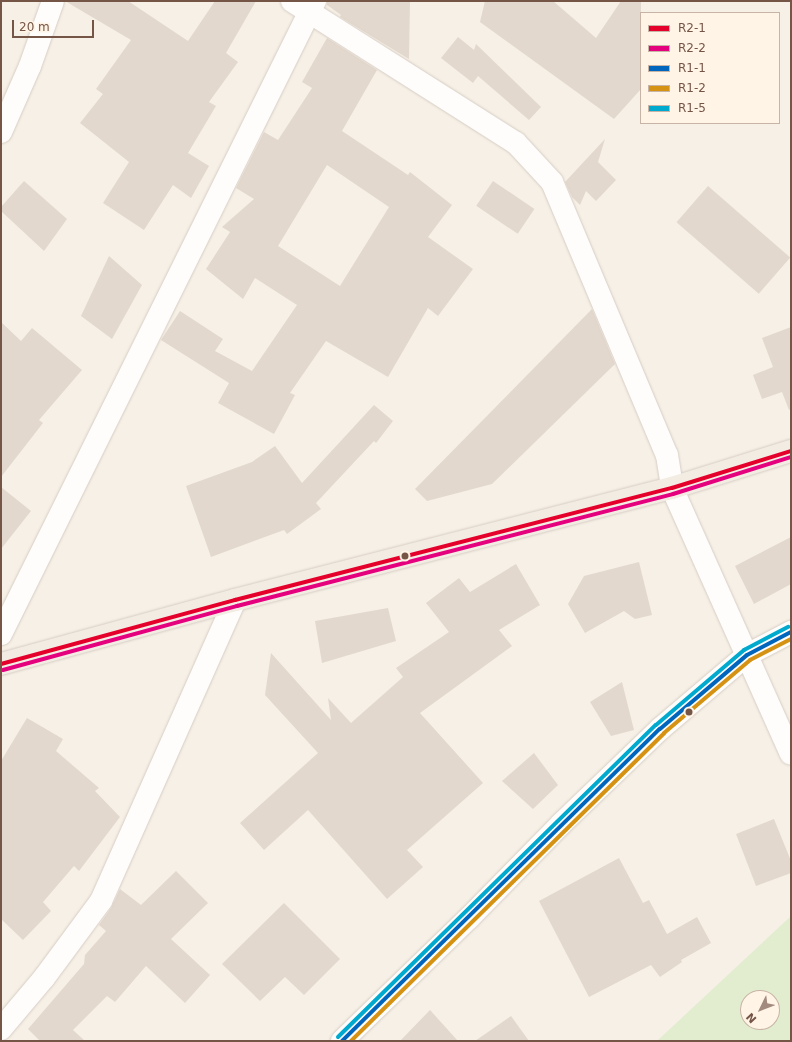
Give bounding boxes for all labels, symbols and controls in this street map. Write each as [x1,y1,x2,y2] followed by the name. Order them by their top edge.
[14,12,96,38] scale bar
[640,12,780,124] legend
[19,20,50,34] text: 20 m
[678,21,706,35] text: R2-1
[678,41,706,55] text: R2-2
[678,61,706,75] text: R1-1
[678,81,706,95] text: R1-2
[678,101,706,115] text: R1-5
[400,551,410,561] unlabelled marker
[684,707,694,717] unlabelled marker
[740,990,780,1030] north arrow
[744,1010,759,1026] text: N

